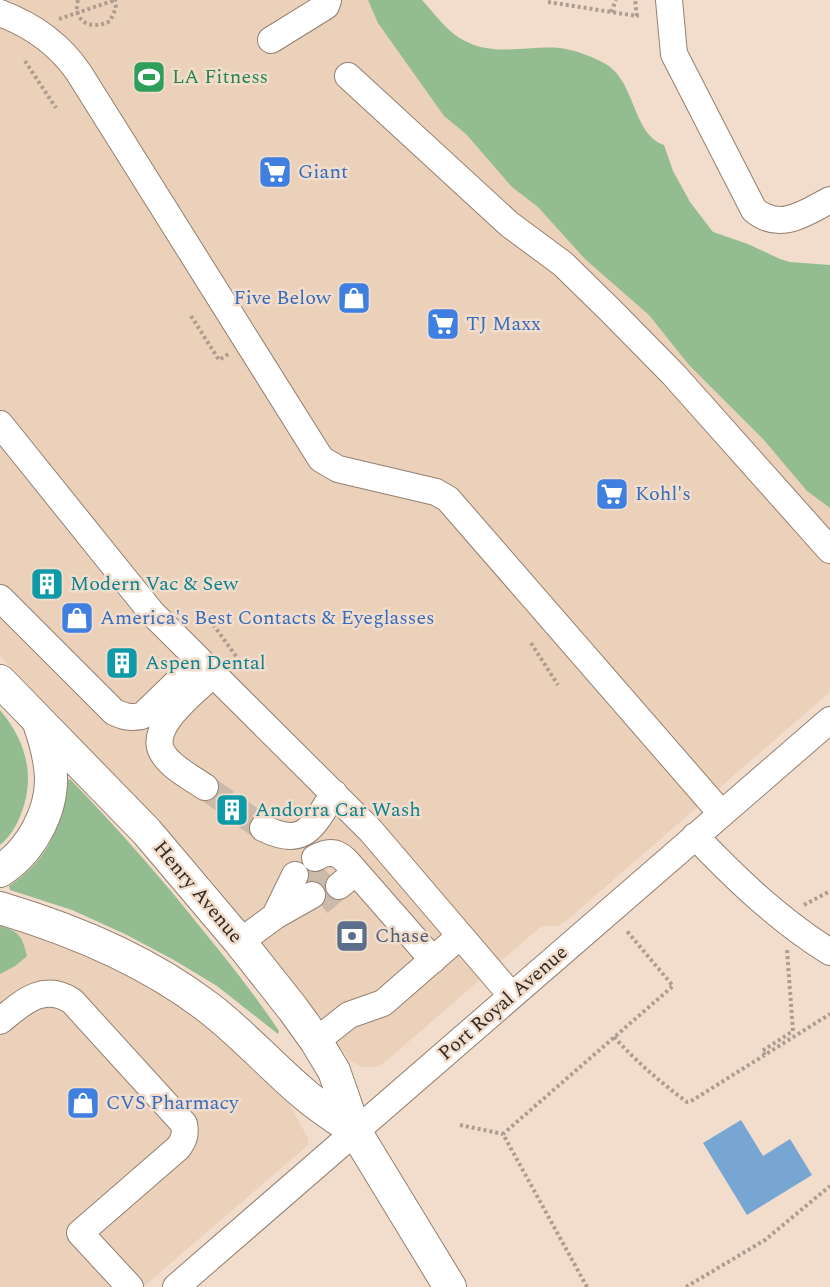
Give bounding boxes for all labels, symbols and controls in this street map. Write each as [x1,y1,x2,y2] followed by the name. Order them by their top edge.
[131,59,167,95] sports icon: LA Fitness
[172,62,268,92] place label: LA Fitness
[257,154,293,190] supermarket icon: Giant
[298,157,348,187] place label: Giant
[336,280,372,316] shop icon: Five Below
[234,283,332,313] place label: Five Below
[425,306,461,342] supermarket icon: TJ Maxx
[466,309,541,339] place label: TJ Maxx
[594,476,630,512] supermarket icon: Kohl's
[635,479,691,509] place label: Kohl's
[29,566,65,602] building icon: Modern Vac & Sew
[70,569,239,599] place label: Modern Vac & Sew
[59,600,95,636] shop icon: America's Best Contacts & Eyeglasses
[100,603,435,633] place label: America's Best Contacts & Eyeglasses
[104,645,140,681] building icon: Aspen Dental
[145,648,266,678] place label: Aspen Dental
[214,792,250,828] building icon: Andorra Car Wash
[255,795,421,825] place label: Andorra Car Wash
[146,834,250,950] street label: Henry Avenue
[334,918,370,954] bank icon: Chase
[375,921,429,951] place label: Chase
[432,938,574,1068] street label: Port Royal Avenue
[65,1085,101,1121] shop icon: CVS Pharmacy
[106,1088,240,1118] place label: CVS Pharmacy

